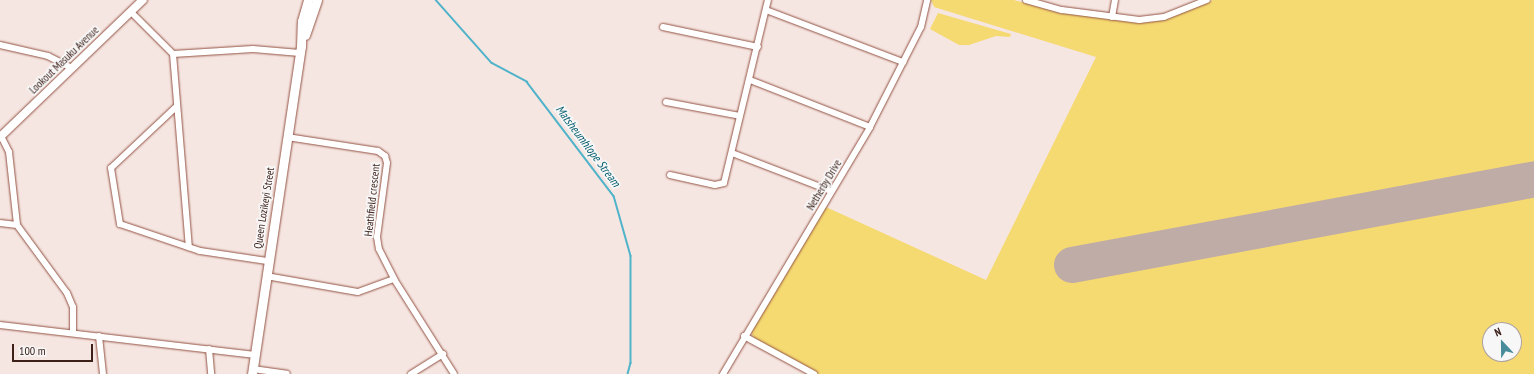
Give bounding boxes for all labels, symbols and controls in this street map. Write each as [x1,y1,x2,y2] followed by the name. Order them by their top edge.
[26,23,102,97] street label: Lookout Masuku Avenue
[553,102,623,190] water label: Matsheumhlope Stream
[804,157,844,213] street label: Netherby Drive
[362,163,382,237] street label: Heathfield crescent
[251,166,277,250] street label: Queen Lozikeyi Street
[1482,322,1522,362] north arrow
[1492,324,1503,339] text: N
[14,336,95,362] scale bar
[19,343,46,358] text: 100 m

